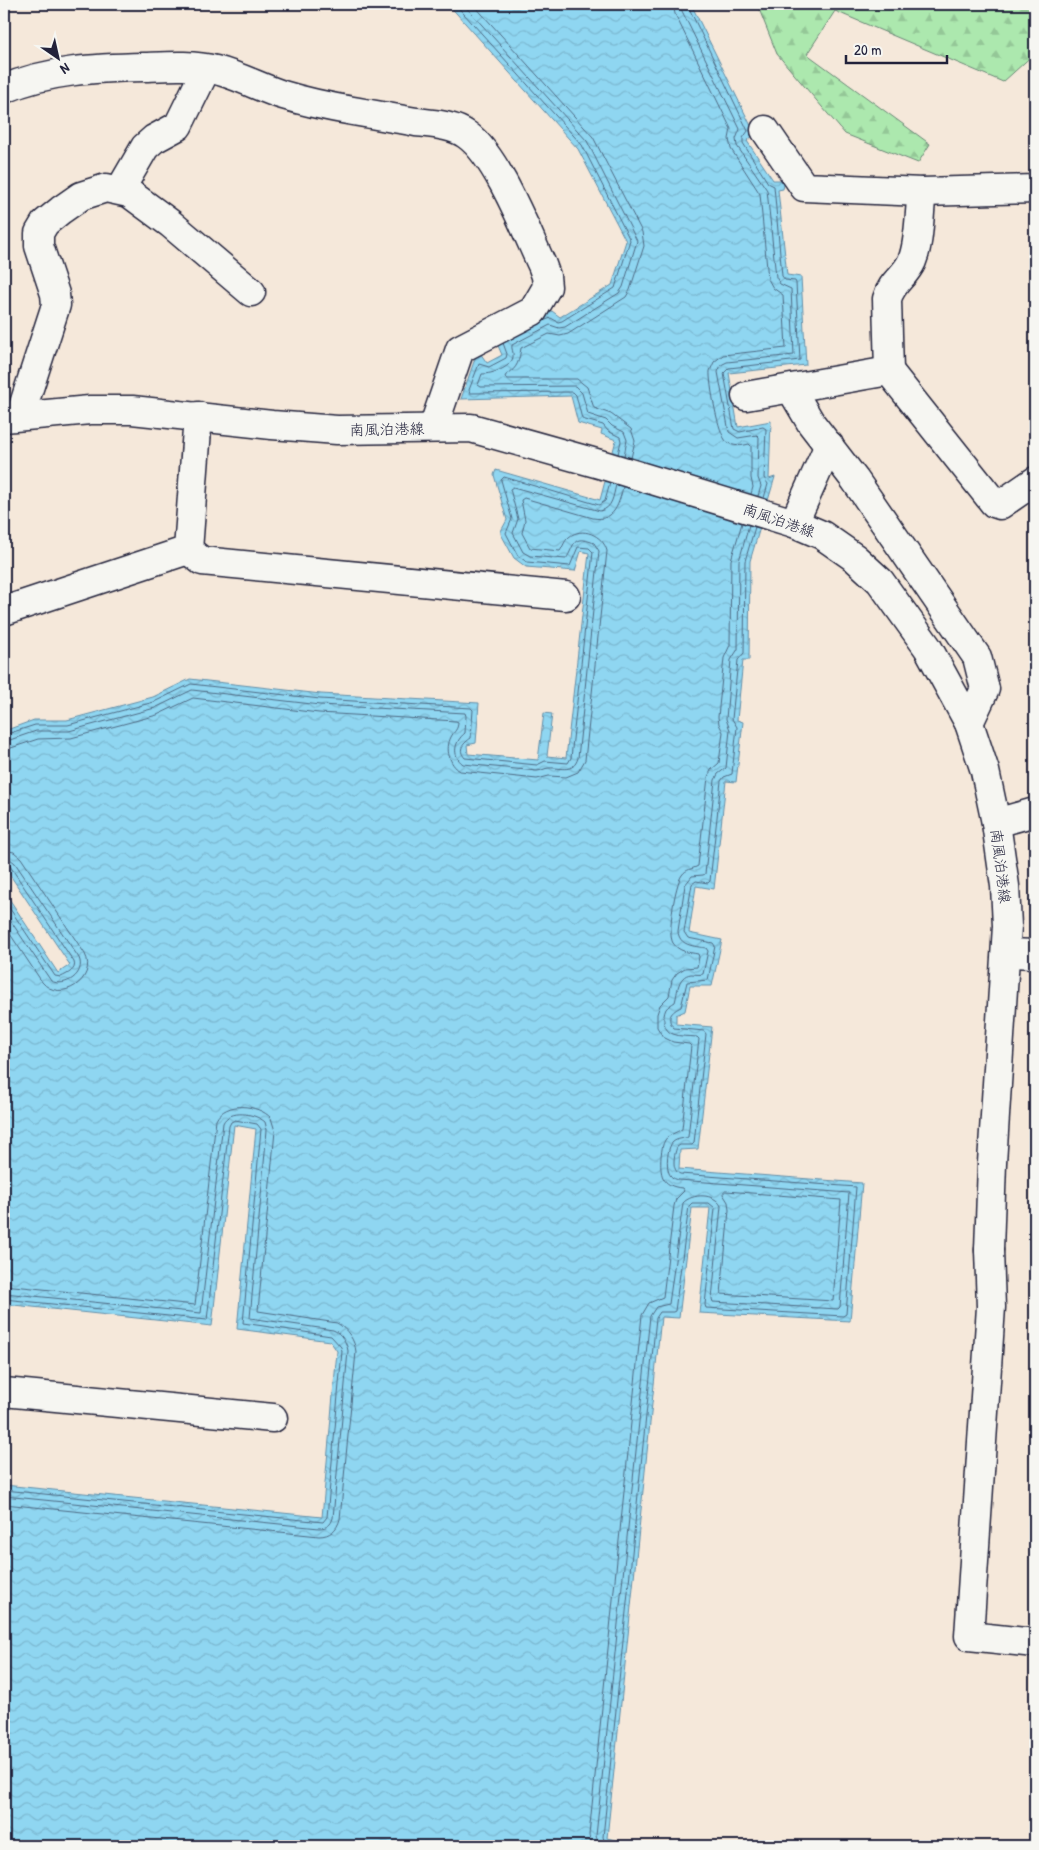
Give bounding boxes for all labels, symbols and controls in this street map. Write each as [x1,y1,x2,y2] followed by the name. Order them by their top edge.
[32,32,82,82] north arrow
[846,32,948,64] scale bar
[854,39,881,60] text: 20 m
[57,59,74,79] text: N
[349,418,425,440] street label: 南風泊港線
[740,498,818,542] street label: 南風泊港線
[986,827,1016,905] street label: 南風泊港線

